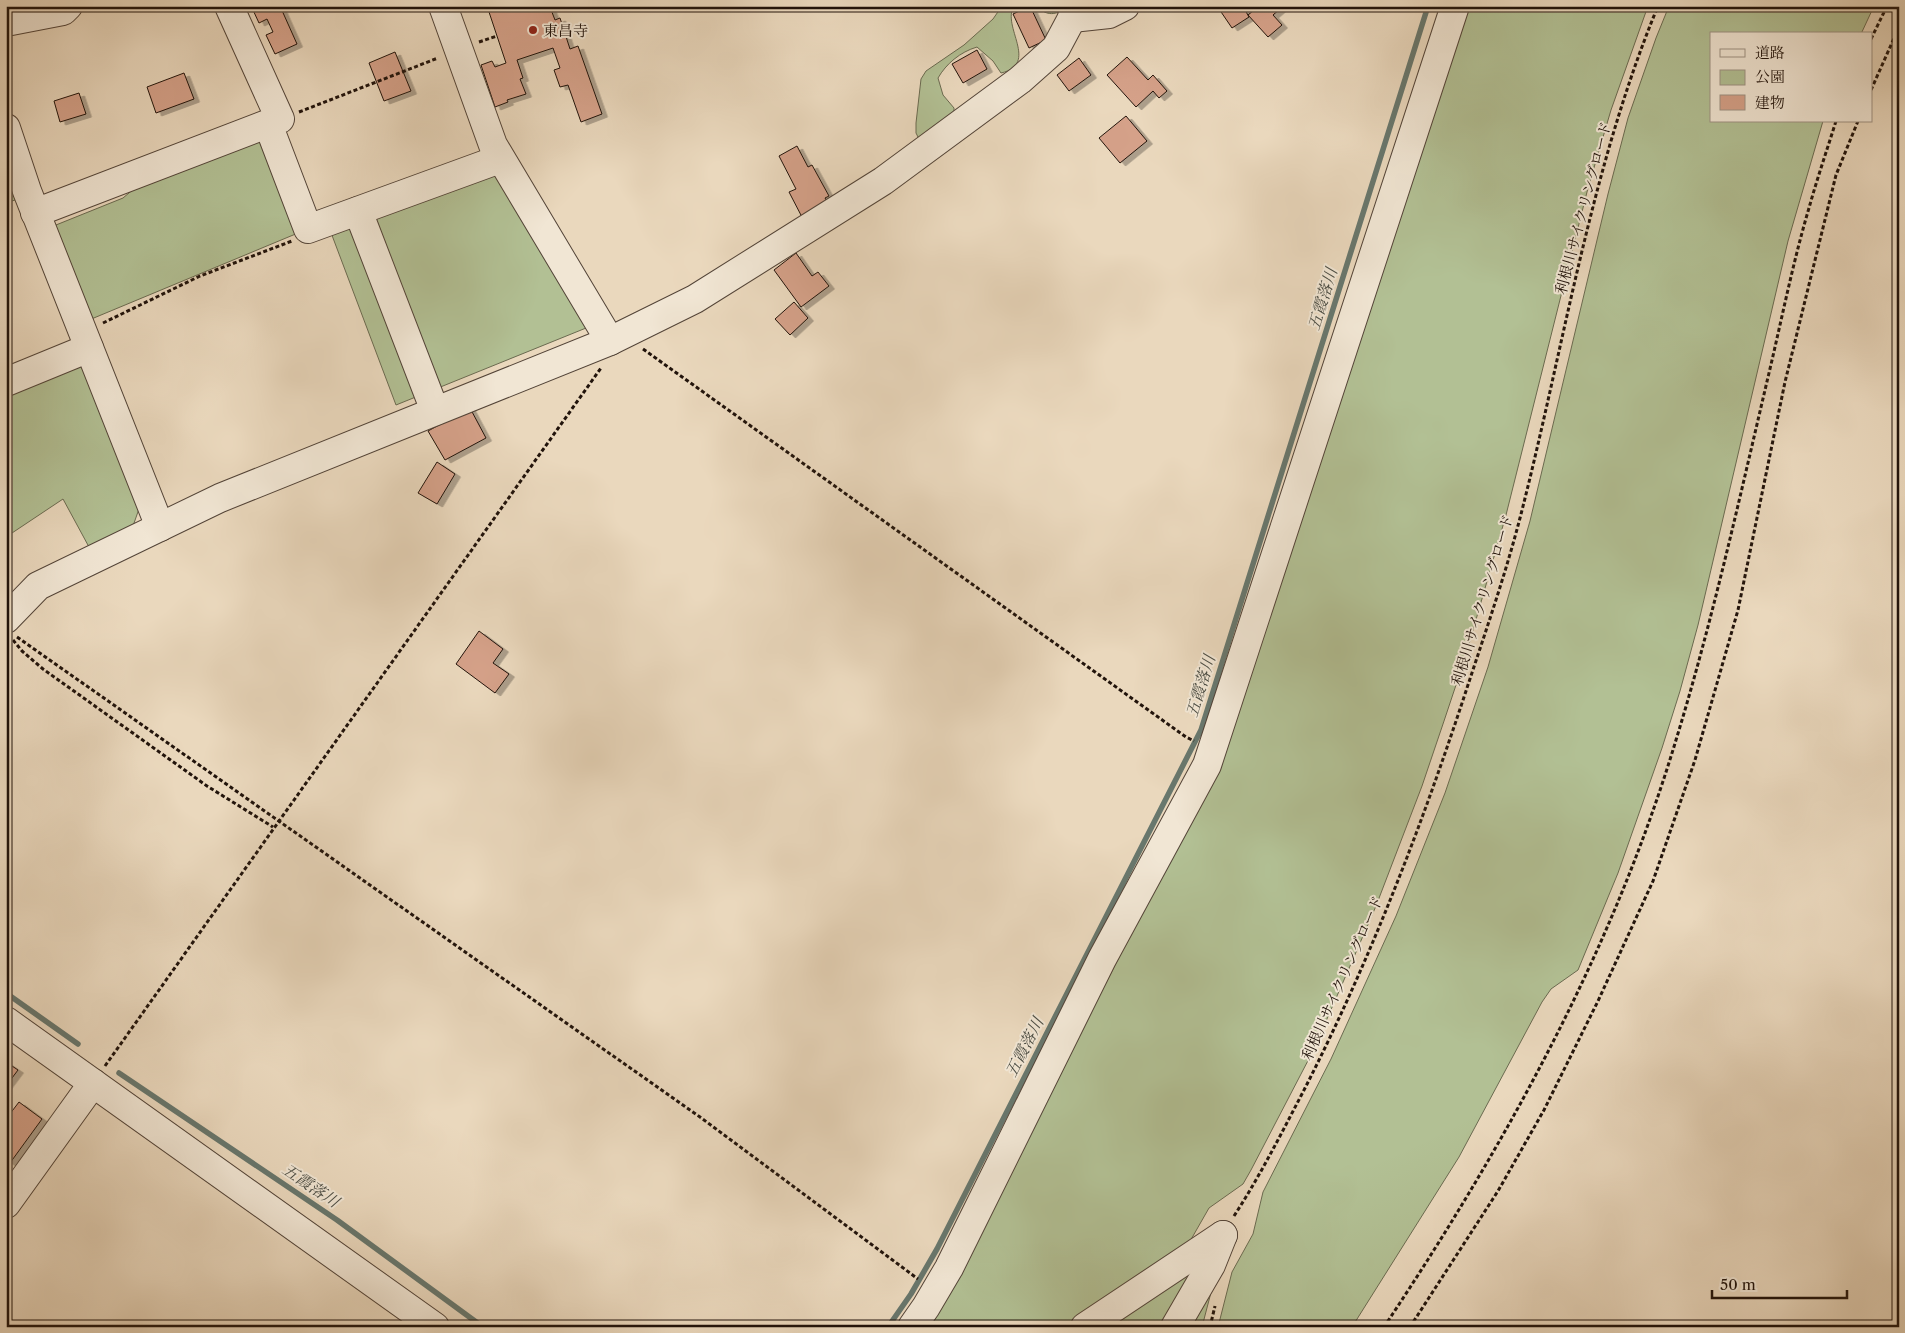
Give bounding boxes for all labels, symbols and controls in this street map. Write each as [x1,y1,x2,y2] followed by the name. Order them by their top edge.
[543,21,588,40] place label: 東昌寺
[527,24,539,36] marker: 東昌寺
[1710,32,1872,122] legend
[1755,43,1785,62] text: 道路
[1755,67,1785,86] text: 公園
[1755,93,1785,112] text: 建物
[1551,119,1615,297] street label: 利根川サイクリングロード
[1303,264,1342,333] water label: 五霞落川
[1447,512,1517,688] street label: 利根川サイクリングロード
[1181,651,1220,720] water label: 五霞落川
[1297,893,1387,1063] street label: 利根川サイクリングロード
[1001,1012,1048,1080] water label: 五霞落川
[279,1159,345,1212] water label: 五霞落川
[1712,1268,1848,1300] scale bar
[1720,1275,1756,1294] text: 50 m

